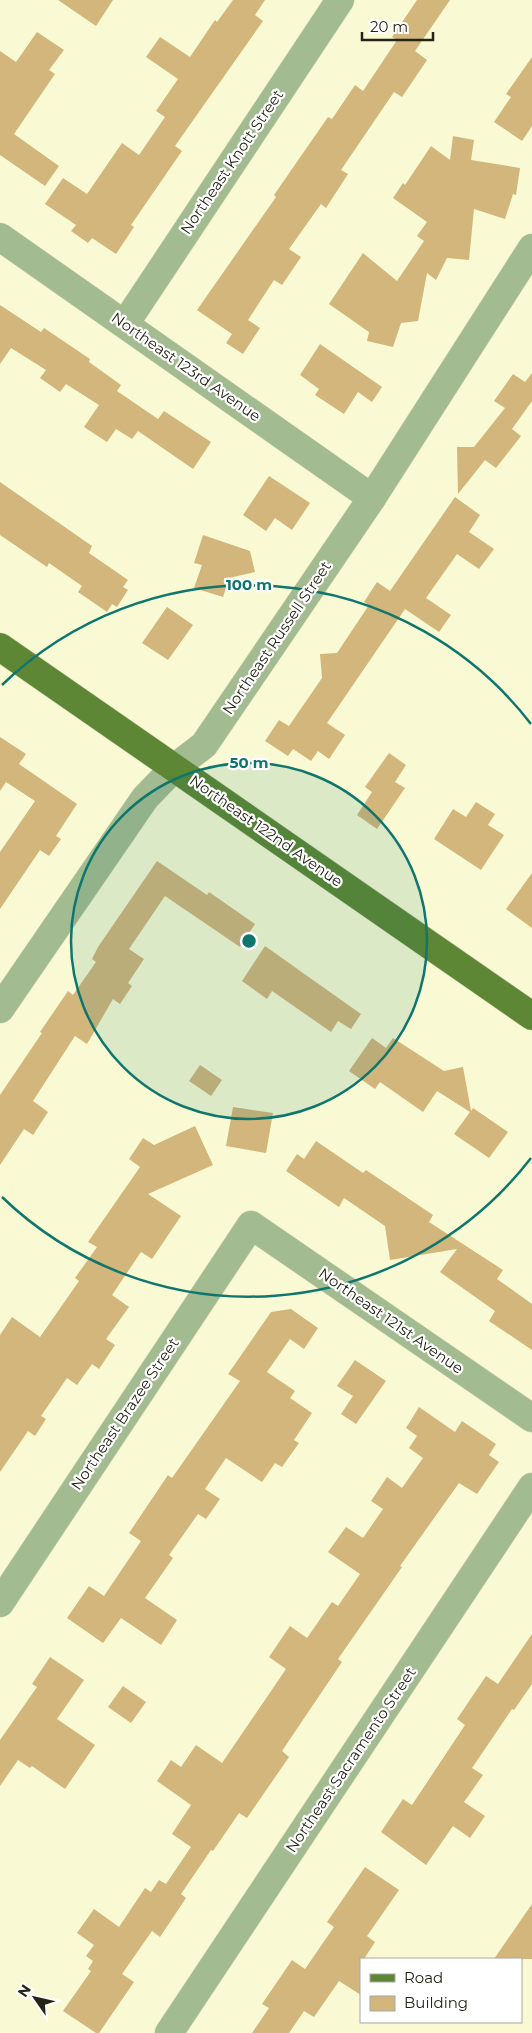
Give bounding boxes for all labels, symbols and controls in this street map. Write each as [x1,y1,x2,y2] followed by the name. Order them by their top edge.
[362,10,433,42] scale bar
[370,17,408,36] text: 20 m
[176,86,287,238] street label: Northeast Knott Street
[108,308,265,425] street label: Northeast 123rd Avenue
[218,557,335,718] street label: Northeast Russell Street
[226,575,272,594] text: 100 m
[229,753,269,772] text: 50 m
[186,770,346,891] street label: Northeast 122nd Avenue
[240,932,258,950] centre of rings
[315,1263,467,1378] street label: Northeast 121st Avenue
[66,1334,183,1493] street label: Northeast Brazee Street
[281,1663,420,1856] street label: Northeast Sacramento Street
[360,1958,522,2023] legend
[404,1968,443,1987] text: Road
[10,1973,60,2023] north arrow
[14,1981,35,2000] text: N
[404,1993,468,2012] text: Building

